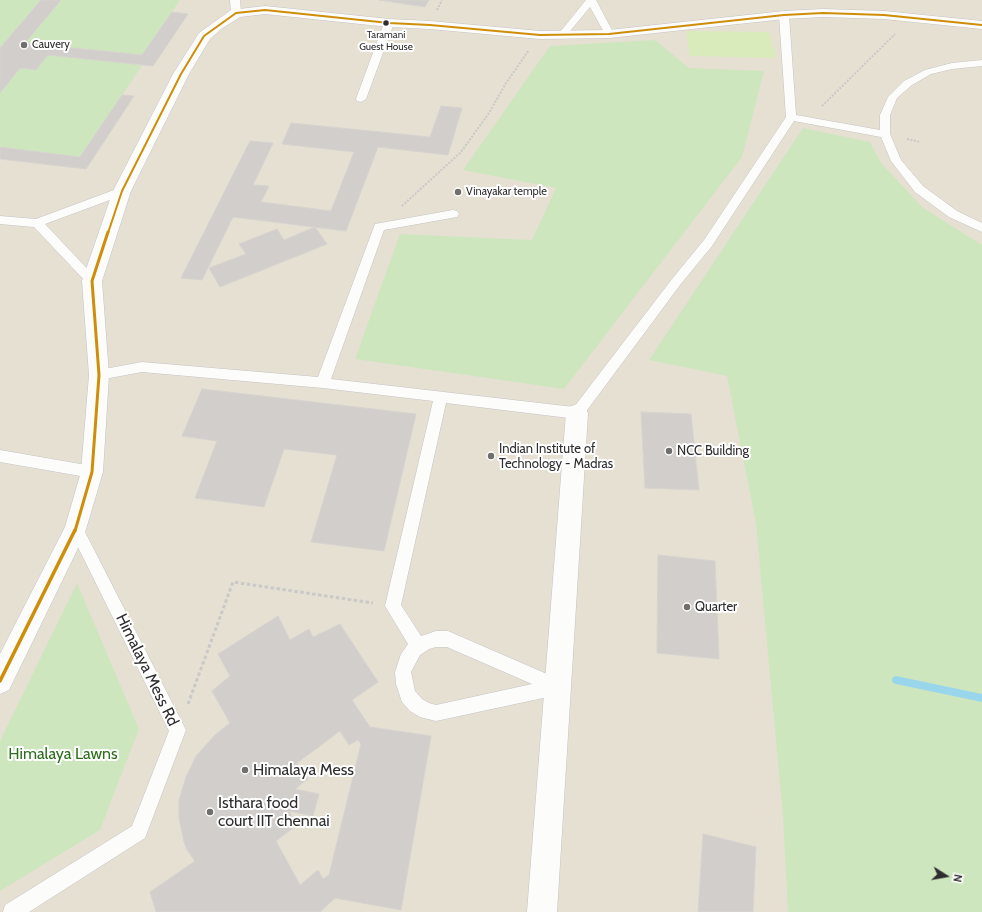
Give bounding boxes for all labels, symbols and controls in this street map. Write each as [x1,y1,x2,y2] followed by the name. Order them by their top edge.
[381,18,391,28] marker: Taramani Guest House
[359,29,413,52] place label: Taramani Guest House
[32,38,70,52] place label: Cauvery
[19,40,29,50] marker: Cauvery
[466,185,547,199] place label: Vinayakar temple
[453,187,463,197] marker: Vinayakar temple
[499,441,613,472] place label: Indian Institute of Technology - Madras
[677,443,749,459] place label: NCC Building
[664,446,674,456] marker: NCC Building
[486,451,496,461] marker: Indian Institute of Technology - Madras
[695,599,737,615] place label: Quarter
[682,602,692,612] marker: Quarter
[111,611,183,729] street label: Himalaya Mess Rd
[8,744,118,764] park label: Himalaya Lawns
[253,760,354,780] place label: Himalaya Mess
[240,765,250,775] marker: Himalaya Mess
[218,793,330,831] place label: Isthara food court IIT chennai
[205,807,215,817] marker: Isthara food court IIT chennai
[926,856,966,896] north arrow
[950,873,965,883] text: N

